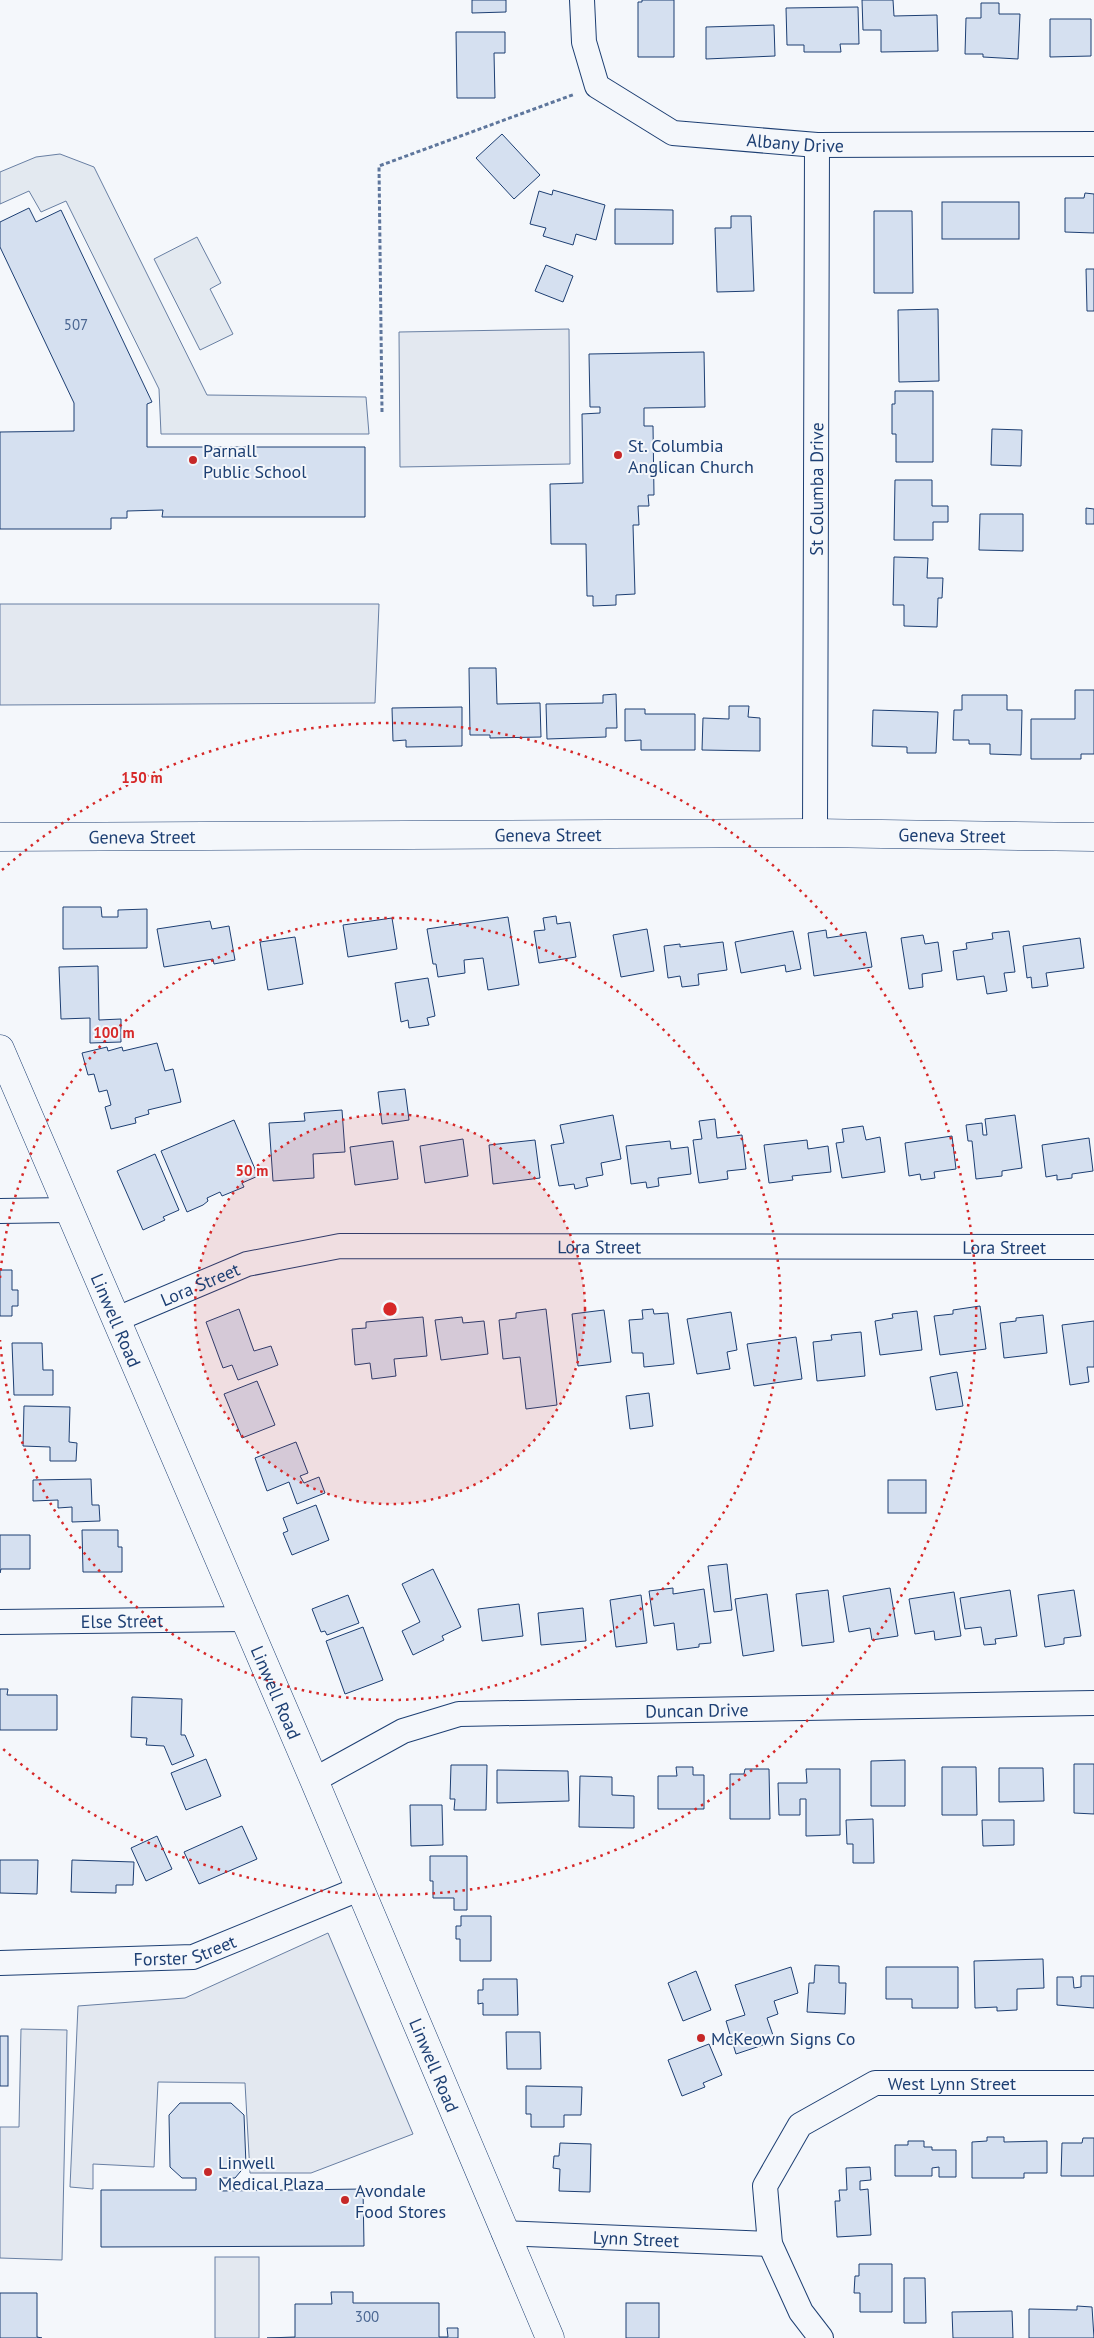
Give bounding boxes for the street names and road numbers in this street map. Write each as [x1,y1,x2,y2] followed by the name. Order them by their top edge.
[746,128,844,157] street label: Albany Drive
[804,422,828,556] street label: St Columba Drive
[494,823,602,846] street label: Geneva Street
[898,823,1006,847] street label: Geneva Street
[88,825,196,848] street label: Geneva Street
[557,1235,641,1258] street label: Lora Street
[962,1235,1046,1258] street label: Lora Street
[157,1257,243,1311] street label: Lora Street
[86,1270,147,1370] street label: Linwell Road
[81,1609,163,1633] street label: Else Street
[246,1642,307,1743] street label: Linwell Road
[645,1697,749,1722] street label: Duncan Drive
[133,1929,239,1970] street label: Forster Street
[405,2015,465,2115] street label: Linwell Road
[888,2072,1016,2095] street label: West Lynn Street
[592,2225,680,2252] street label: Lynn Street

